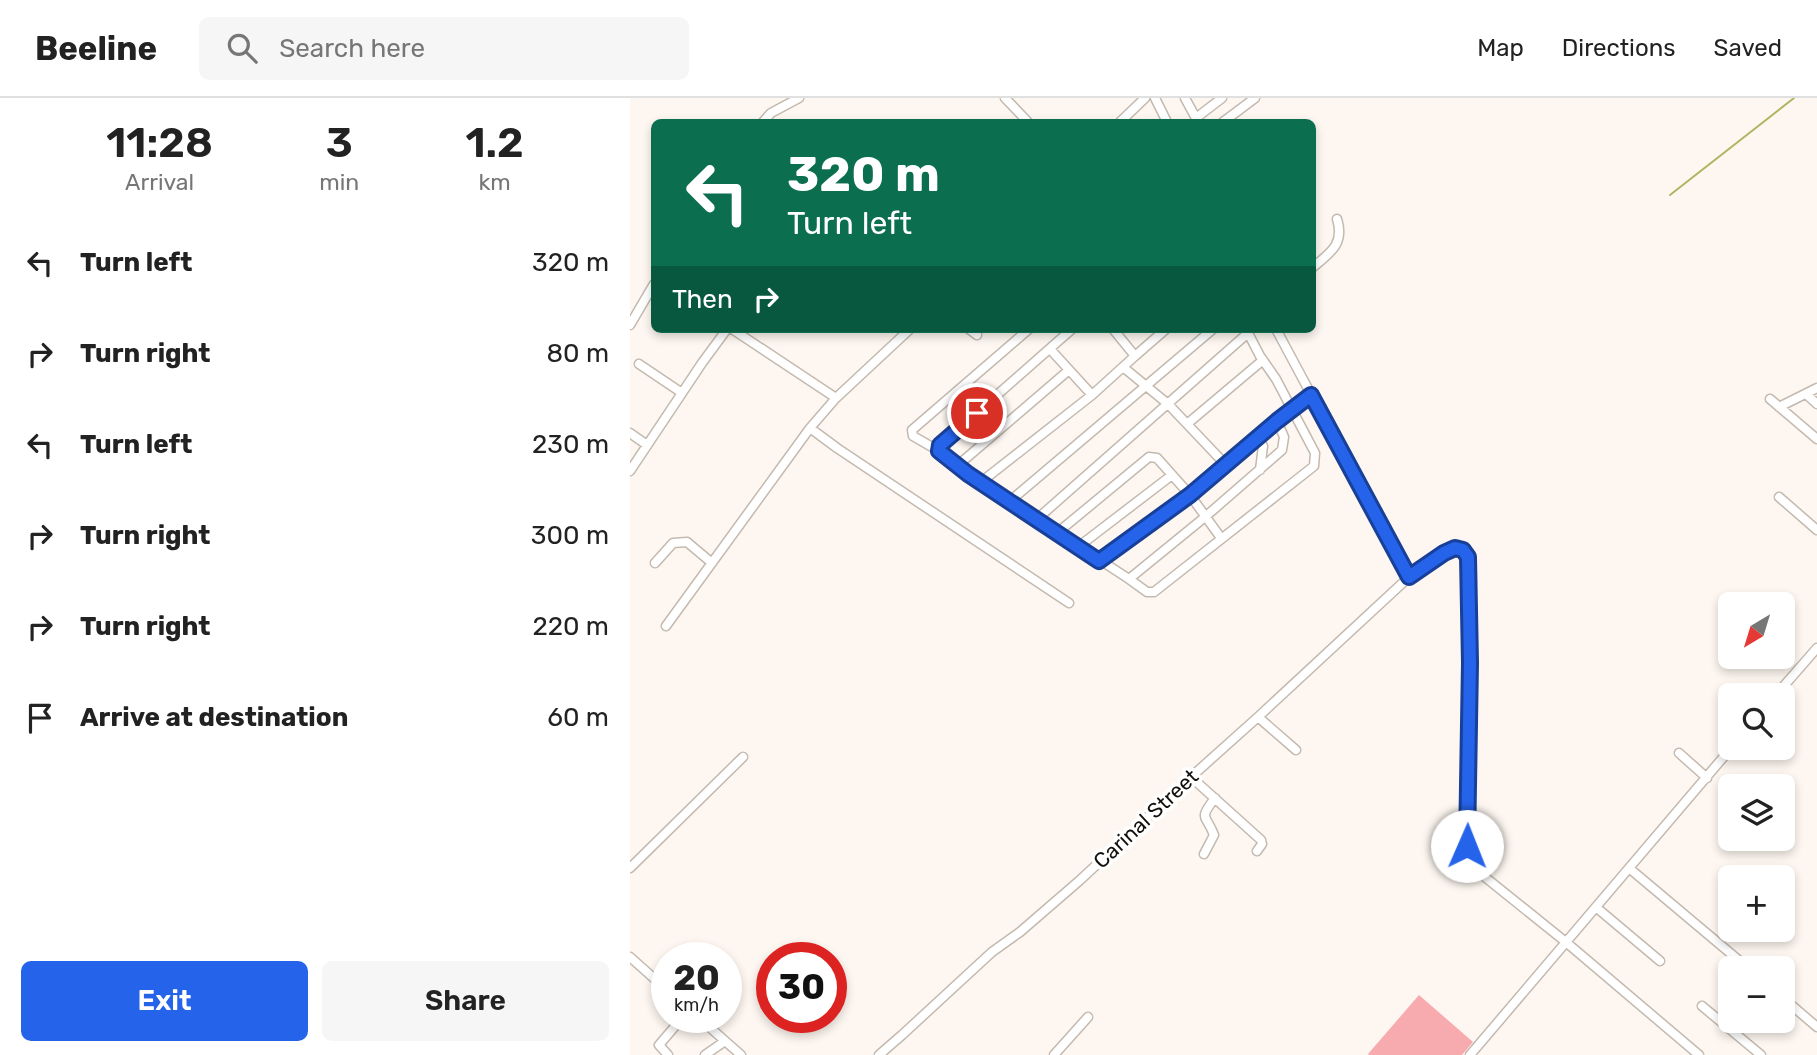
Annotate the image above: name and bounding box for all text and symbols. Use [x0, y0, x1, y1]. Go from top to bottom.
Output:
search box [199, 17, 689, 80]
text: Beeline [35, 29, 157, 68]
icon: search [223, 29, 261, 67]
text: Search here [279, 33, 425, 64]
text: Map [1477, 34, 1524, 62]
text: Directions [1562, 34, 1675, 62]
text: Saved [1713, 34, 1782, 62]
text: 11:28 [106, 118, 213, 168]
text: 3 [326, 118, 353, 168]
text: 1.2 [465, 118, 524, 168]
text: 320 m [787, 145, 940, 203]
icon: left [672, 147, 763, 238]
text: Arrival [125, 168, 194, 196]
text: min [319, 168, 359, 196]
text: km [478, 168, 511, 196]
text: Turn left [787, 204, 912, 242]
icon: left [21, 244, 59, 282]
text: Turn left [80, 247, 192, 278]
text: 320 m [532, 247, 609, 278]
icon: right [747, 280, 785, 318]
text: Then [672, 284, 733, 315]
icon: right [21, 335, 59, 373]
text: Turn right [80, 338, 210, 369]
text: 80 m [546, 338, 609, 369]
pin [947, 383, 1007, 443]
icon: arrive [958, 394, 996, 432]
icon: left [21, 426, 59, 464]
text: Turn left [80, 429, 192, 460]
text: 230 m [532, 429, 609, 460]
icon: right [21, 517, 59, 555]
text: Turn right [80, 520, 210, 551]
text: 300 m [531, 520, 609, 551]
north arrow [1718, 592, 1796, 668]
map controls [1718, 592, 1795, 1033]
icon: right [21, 608, 59, 646]
text: Turn right [80, 611, 210, 642]
text: 220 m [532, 611, 609, 642]
button: search [1718, 683, 1795, 760]
icon: arrive [21, 699, 59, 737]
text: Arrive at destination [80, 702, 348, 733]
text: 60 m [547, 702, 609, 733]
street label: Carinal Street [1088, 764, 1203, 873]
button: layers [1718, 774, 1795, 851]
position arrow [1430, 809, 1504, 883]
button: + [1718, 865, 1795, 942]
speed limit sign: 30 [756, 942, 847, 1033]
button: − [1718, 956, 1795, 1033]
text: 20 [673, 957, 720, 999]
button: Exit [21, 961, 308, 1041]
button: Share [322, 961, 609, 1041]
text: km/h [674, 994, 719, 1016]

